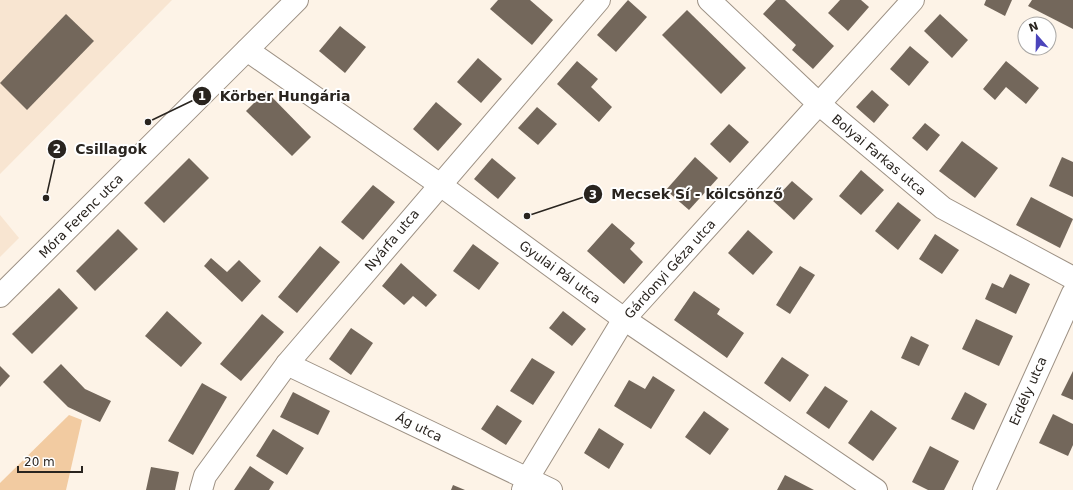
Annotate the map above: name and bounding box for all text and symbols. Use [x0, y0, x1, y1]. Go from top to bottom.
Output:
north arrow [1017, 16, 1057, 56]
text: N [1027, 19, 1040, 35]
callout: Körber Hungária [192, 83, 359, 109]
text: Körber Hungária [220, 88, 350, 104]
text: 1 [198, 89, 206, 103]
street label: Bolyai Farkas utca [829, 111, 929, 199]
callout: Csillagok [47, 136, 155, 162]
text: Csillagok [75, 141, 147, 157]
text: 2 [53, 142, 61, 156]
street label: Móra Ferenc utca [36, 171, 126, 261]
callout: Mecsek Sí - kölcsönző [583, 181, 791, 207]
text: Mecsek Sí - kölcsönző [611, 186, 783, 202]
text: 3 [589, 188, 597, 202]
street label: Nyárfa utca [362, 206, 422, 274]
street label: Gárdonyi Géza utca [621, 216, 719, 322]
street label: Gyulai Pál utca [516, 237, 604, 307]
street label: Erdély utca [1006, 354, 1050, 428]
street label: Ág utca [393, 409, 445, 445]
scale bar [18, 448, 82, 474]
text: 20 m [24, 455, 55, 469]

